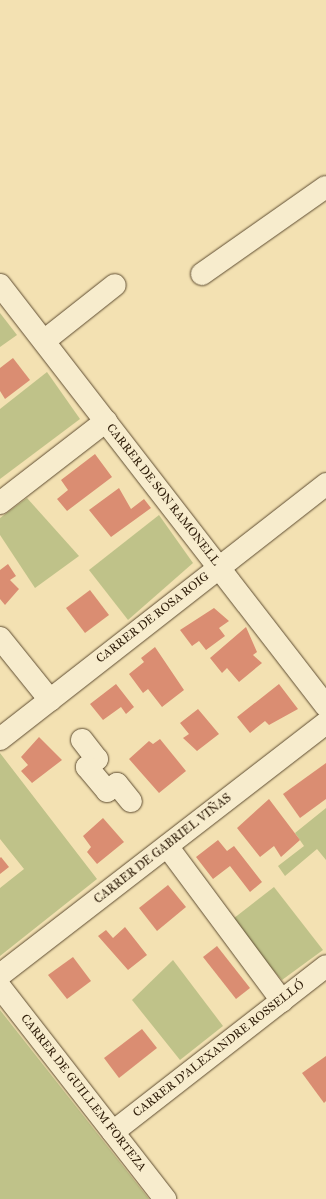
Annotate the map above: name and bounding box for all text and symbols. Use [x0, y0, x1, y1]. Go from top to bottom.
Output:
street label: CARRER DE SON RAMONELL [103, 421, 223, 569]
street label: CARRER DE ROSA ROIG [94, 570, 212, 666]
street label: CARRER DE GABRIEL VIÑAS [92, 791, 234, 907]
street label: CARRER D'ALEXANDRE ROSSELLÓ [130, 978, 308, 1120]
street label: CARRER DE GUILLEM FORTEZA [17, 1012, 149, 1174]

